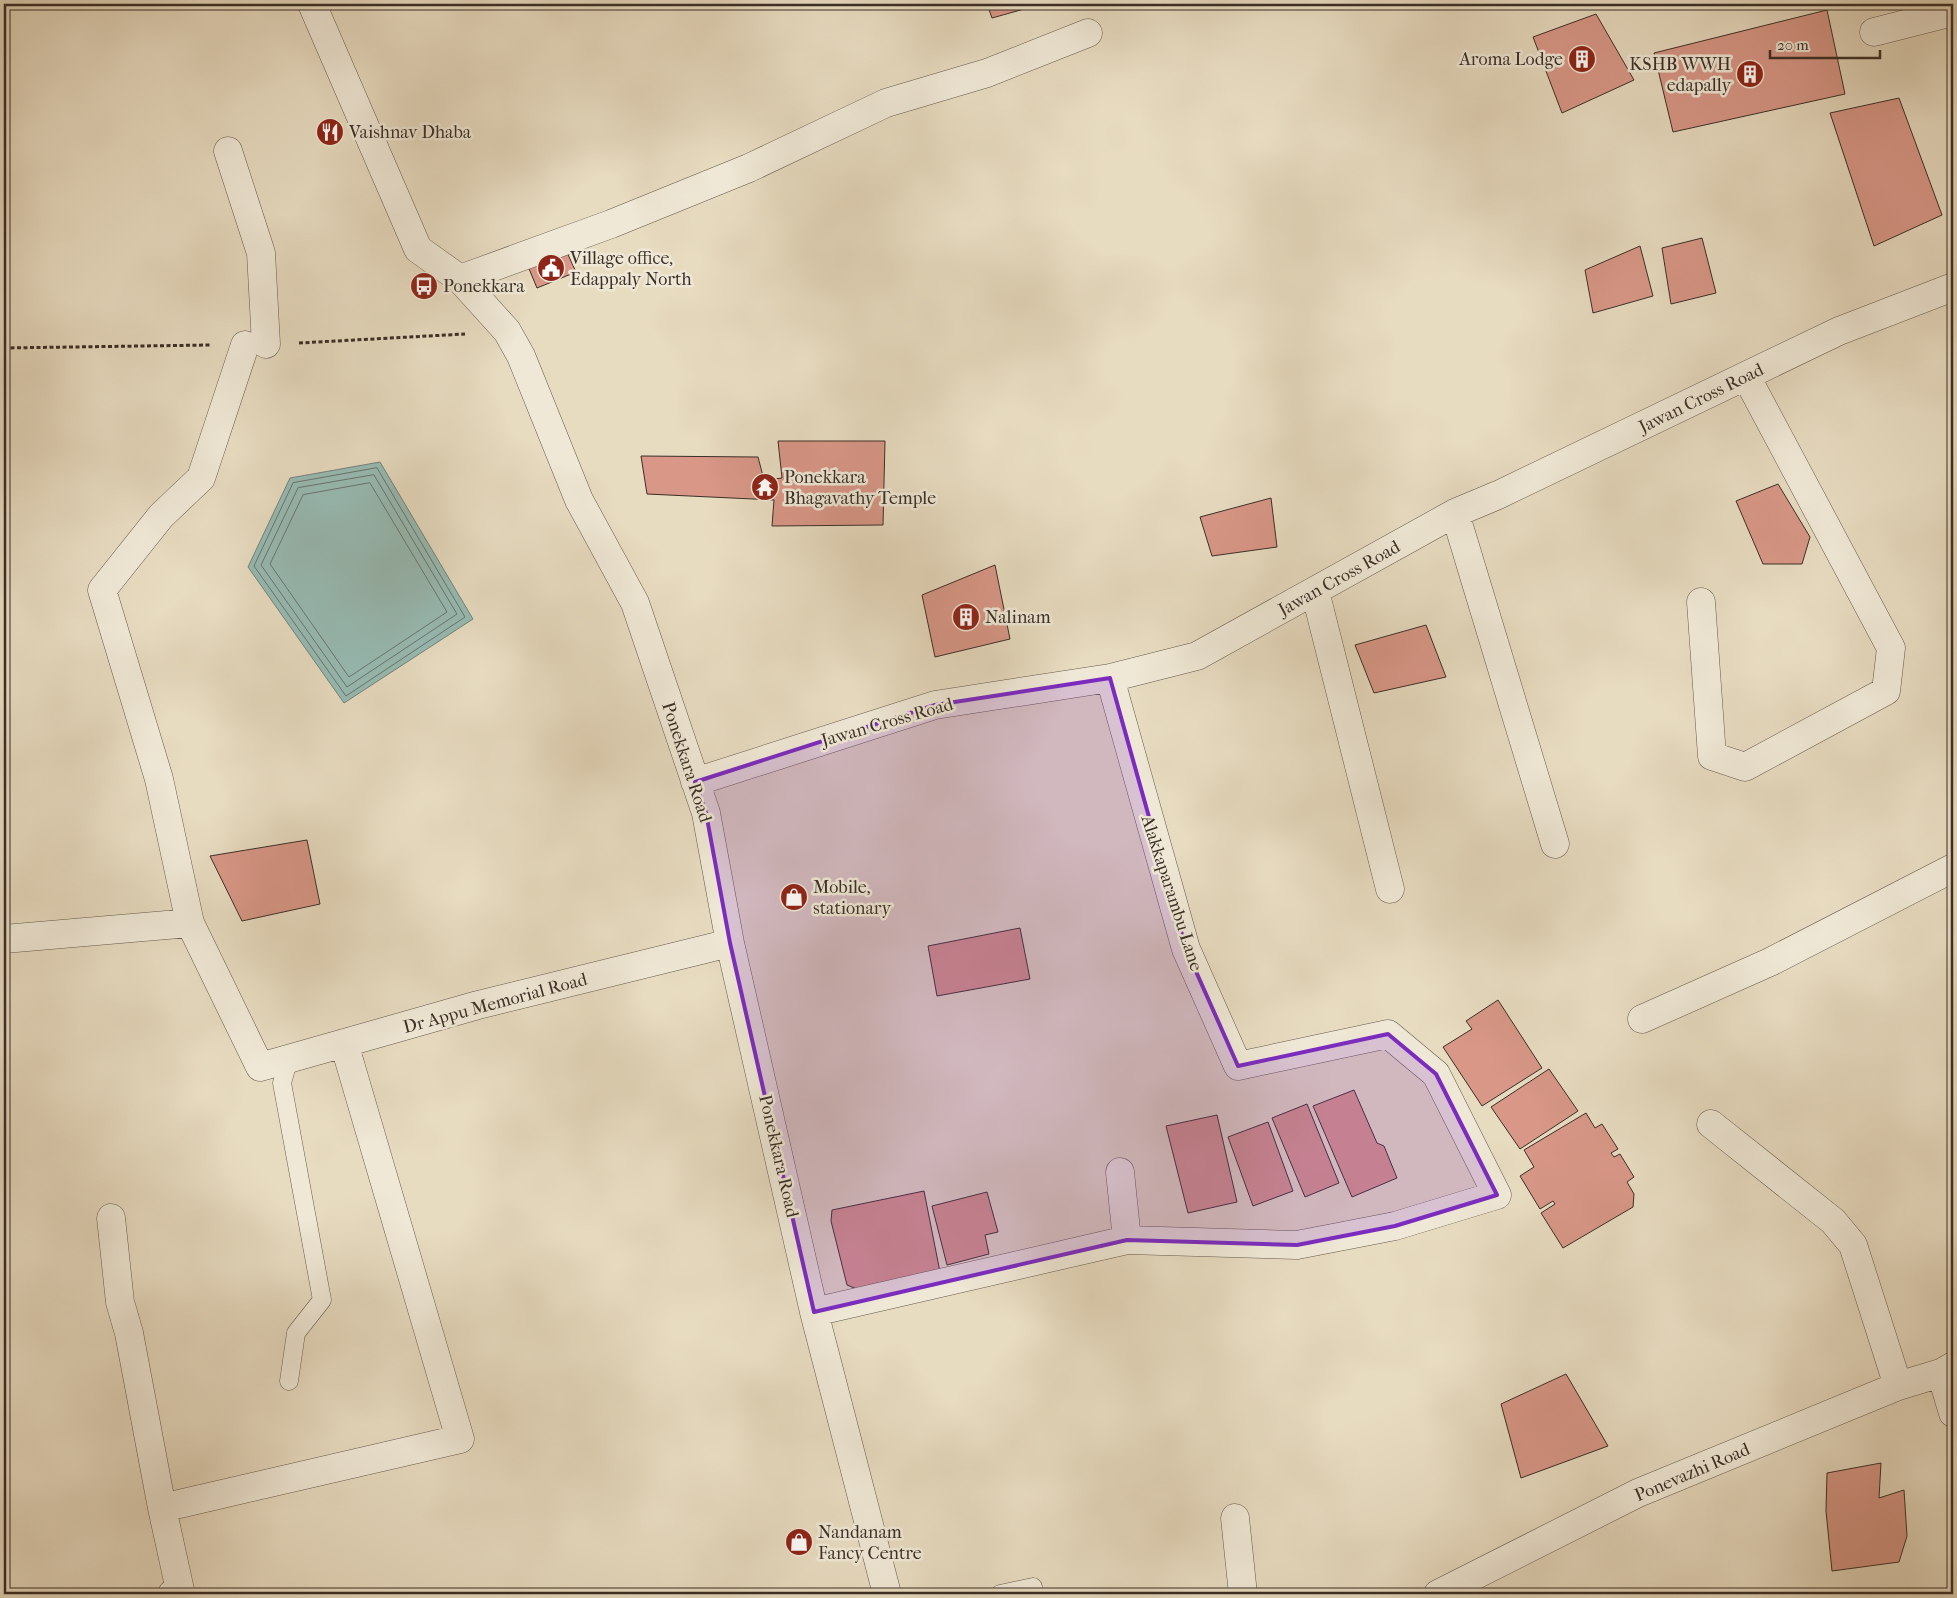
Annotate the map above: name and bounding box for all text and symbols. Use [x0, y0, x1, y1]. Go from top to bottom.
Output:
scale bar [1770, 28, 1880, 60]
text: 20 m [1777, 36, 1809, 54]
building icon: Aroma Lodge [1567, 44, 1597, 74]
place label: Aroma Lodge [1458, 49, 1563, 70]
place label: KSHB WWH edapally [1629, 54, 1732, 96]
building icon: KSHB WWH edapally [1735, 59, 1765, 89]
restaurant icon: Vaishnav Dhaba [315, 117, 345, 147]
place label: Vaishnav Dhaba [348, 122, 472, 143]
place label: Village office, Edappaly North [569, 248, 692, 290]
public building icon: Village office, Edappaly North [536, 253, 566, 283]
bus stop icon: Ponekkara [409, 271, 439, 301]
place label: Ponekkara [443, 276, 525, 297]
street label: Jawan Cross Road [1634, 359, 1767, 439]
place label: Ponekkara Bhagavathy Temple [784, 467, 936, 509]
temple icon: Ponekkara Bhagavathy Temple [750, 472, 780, 502]
street label: Jawan Cross Road [1273, 536, 1404, 622]
building icon: Nalinam [951, 602, 981, 632]
place label: Nalinam [985, 607, 1051, 628]
street label: Jawan Cross Road [817, 694, 956, 752]
street label: Ponekkara Road [657, 699, 716, 825]
street label: Alakkaparambu Lane [1136, 812, 1207, 974]
place label: Mobile, stationary [813, 877, 892, 919]
shop icon: Mobile, stationary [779, 882, 809, 912]
street label: Dr Appu Memorial Road [401, 969, 590, 1038]
street label: Ponekkara Road [754, 1093, 803, 1220]
street label: Ponevazhi Road [1631, 1439, 1753, 1506]
place label: Nandanam Fancy Centre [818, 1522, 922, 1564]
shop icon: Nandanam Fancy Centre [784, 1527, 814, 1557]

